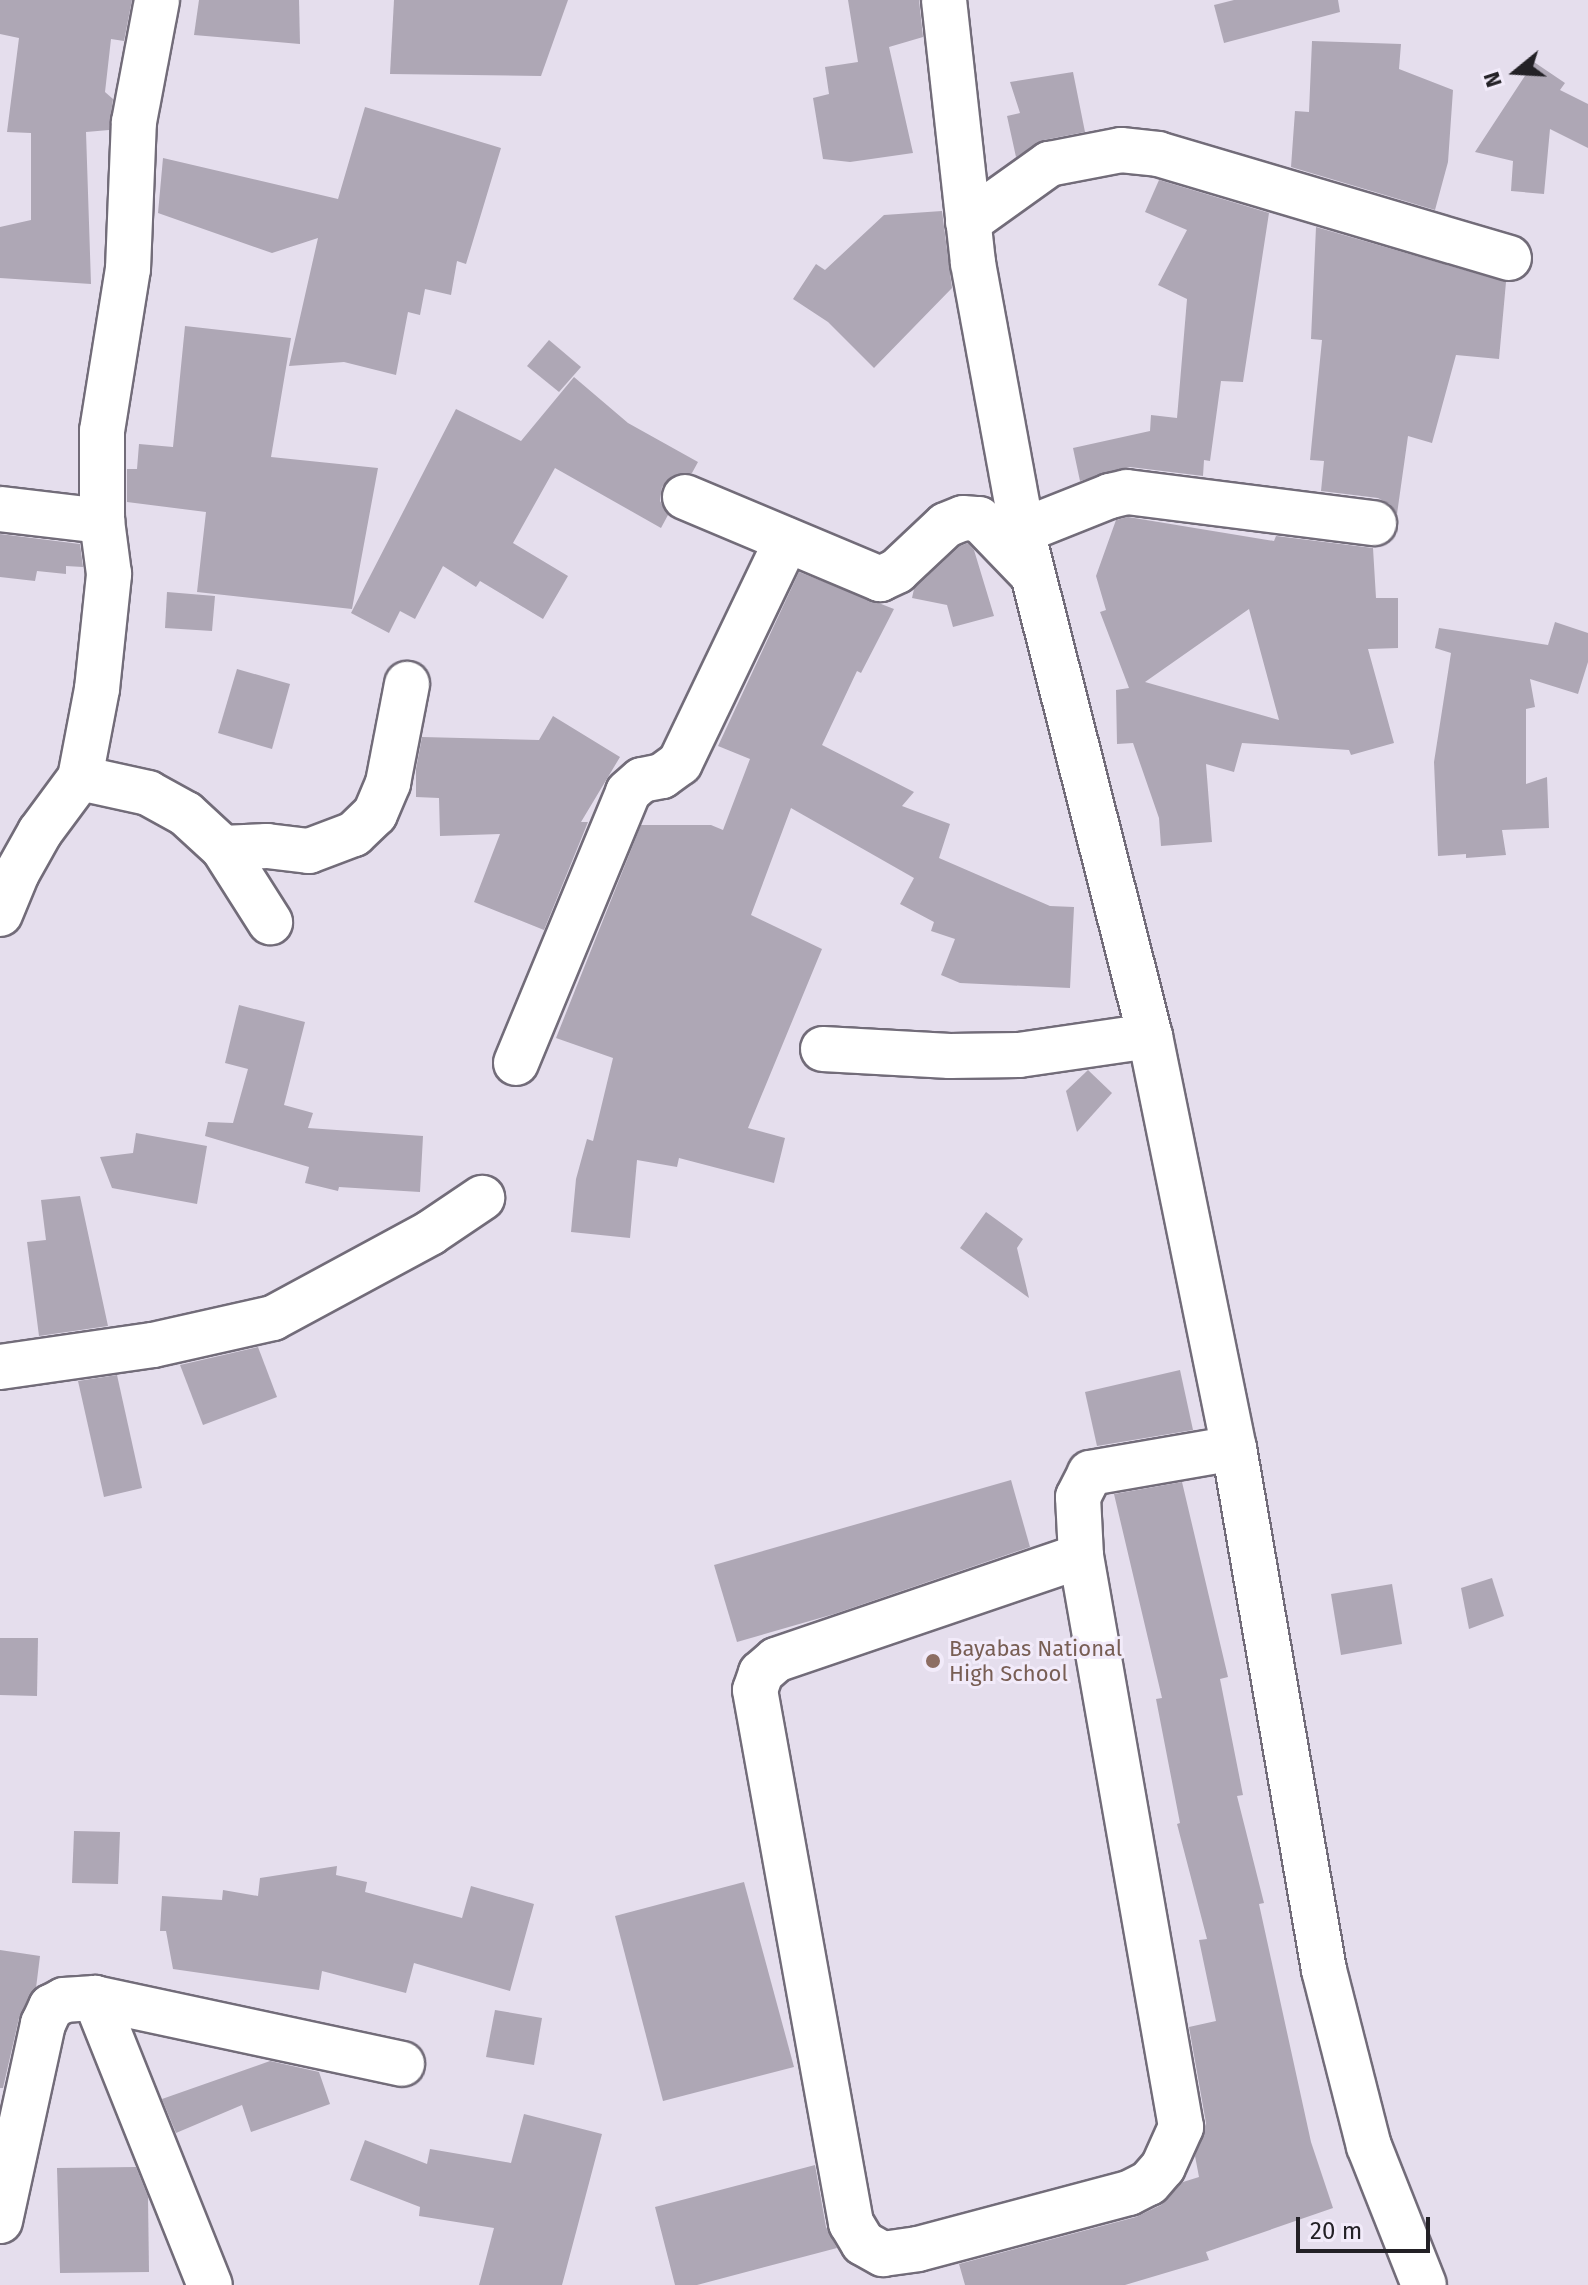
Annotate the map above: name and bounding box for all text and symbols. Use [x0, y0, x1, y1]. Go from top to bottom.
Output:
north arrow [1476, 32, 1556, 112]
text: N [1478, 68, 1508, 91]
place label: Bayabas National High School [949, 1635, 1122, 1686]
marker: Bayabas National High School [924, 1652, 942, 1670]
scale bar [1300, 2201, 1434, 2251]
text: 20 m [1310, 2217, 1362, 2245]

